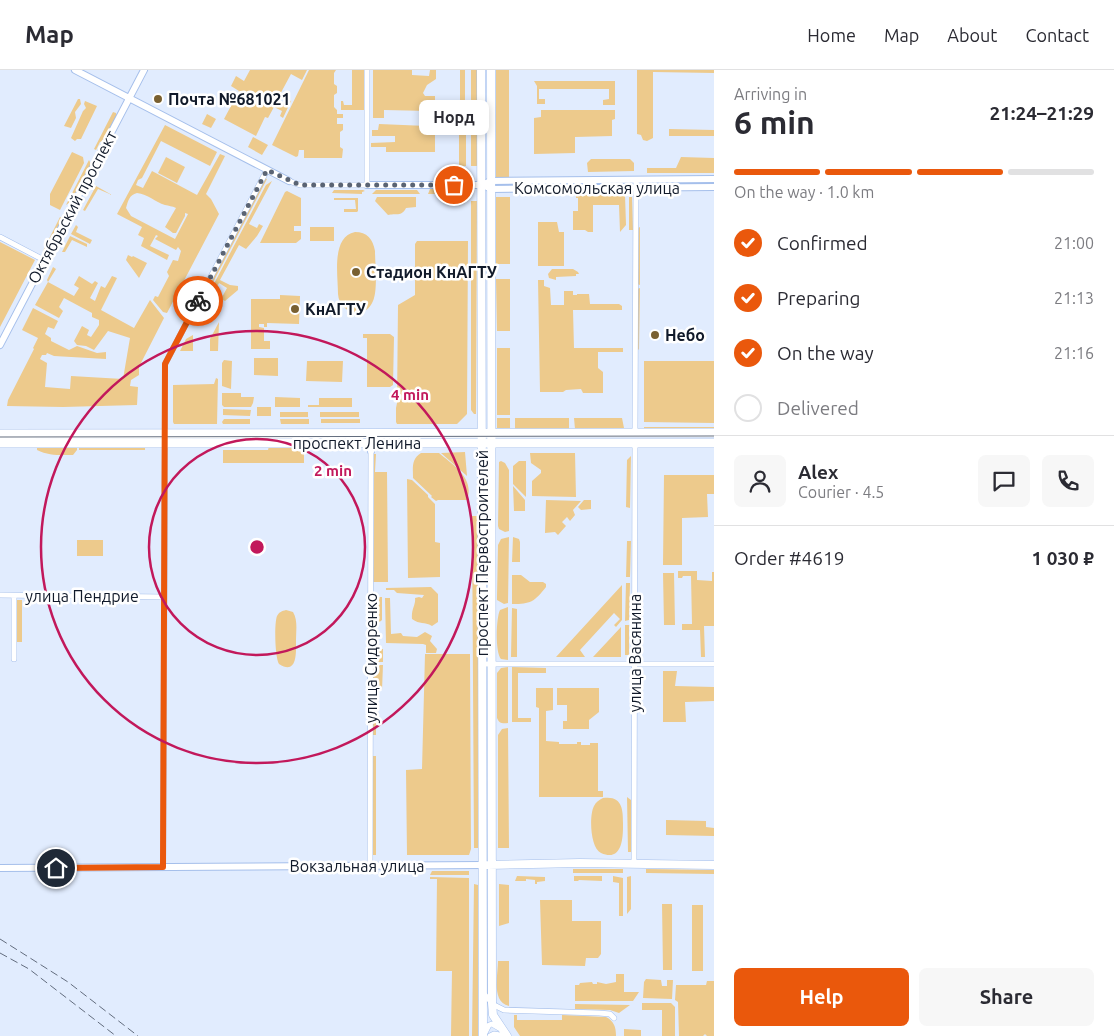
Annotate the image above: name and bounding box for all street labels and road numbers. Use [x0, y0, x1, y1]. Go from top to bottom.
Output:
street label: Октябрьский проспект [24, 128, 120, 286]
street label: Комсомольская улица [514, 179, 680, 197]
street label: проспект Ленина [293, 434, 421, 452]
street label: проспект Первостроителей [473, 450, 491, 656]
street label: улица Пендрие [25, 587, 139, 605]
street label: улица Сидоренко [362, 593, 380, 723]
street label: улица Васянина [626, 594, 644, 712]
street label: Вокзальная улица [290, 857, 424, 875]

